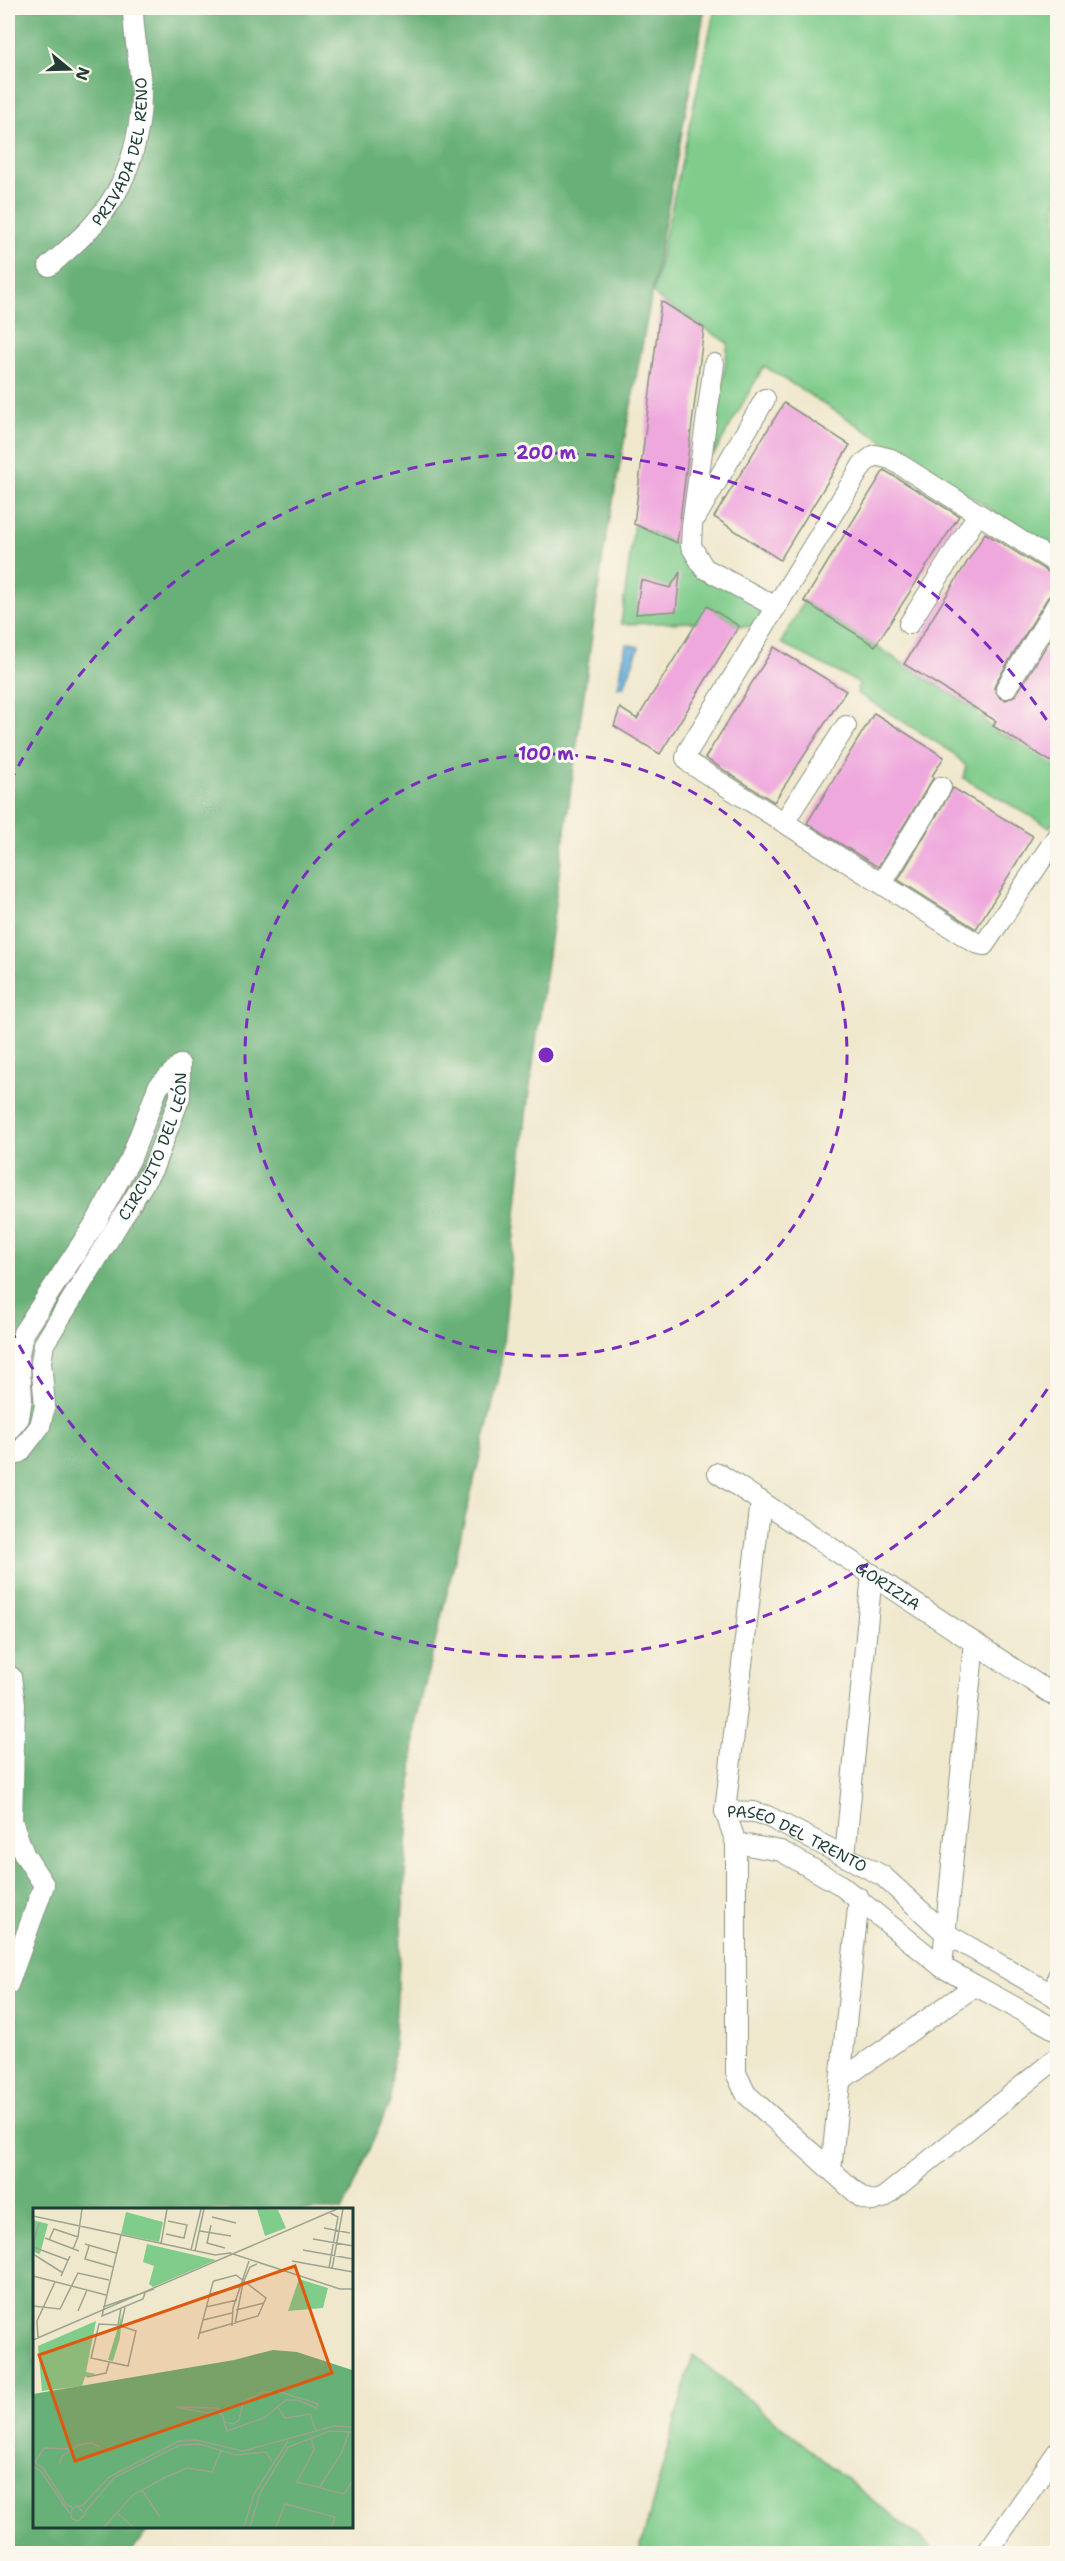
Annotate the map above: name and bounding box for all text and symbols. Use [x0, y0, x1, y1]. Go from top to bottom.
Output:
north arrow [39, 39, 99, 99]
street label: PRIVADA DEL RENO [83, 71, 147, 227]
text: 200 m [516, 441, 577, 465]
text: 100 m [518, 742, 574, 766]
centre of rings [536, 1045, 556, 1065]
street label: CIRCUITO DEL LEÓN [113, 1072, 191, 1224]
street label: GORIZIA [852, 1557, 925, 1615]
street label: PASEO DEL TRENTO [727, 1801, 871, 1877]
inset map [33, 2208, 352, 2528]

